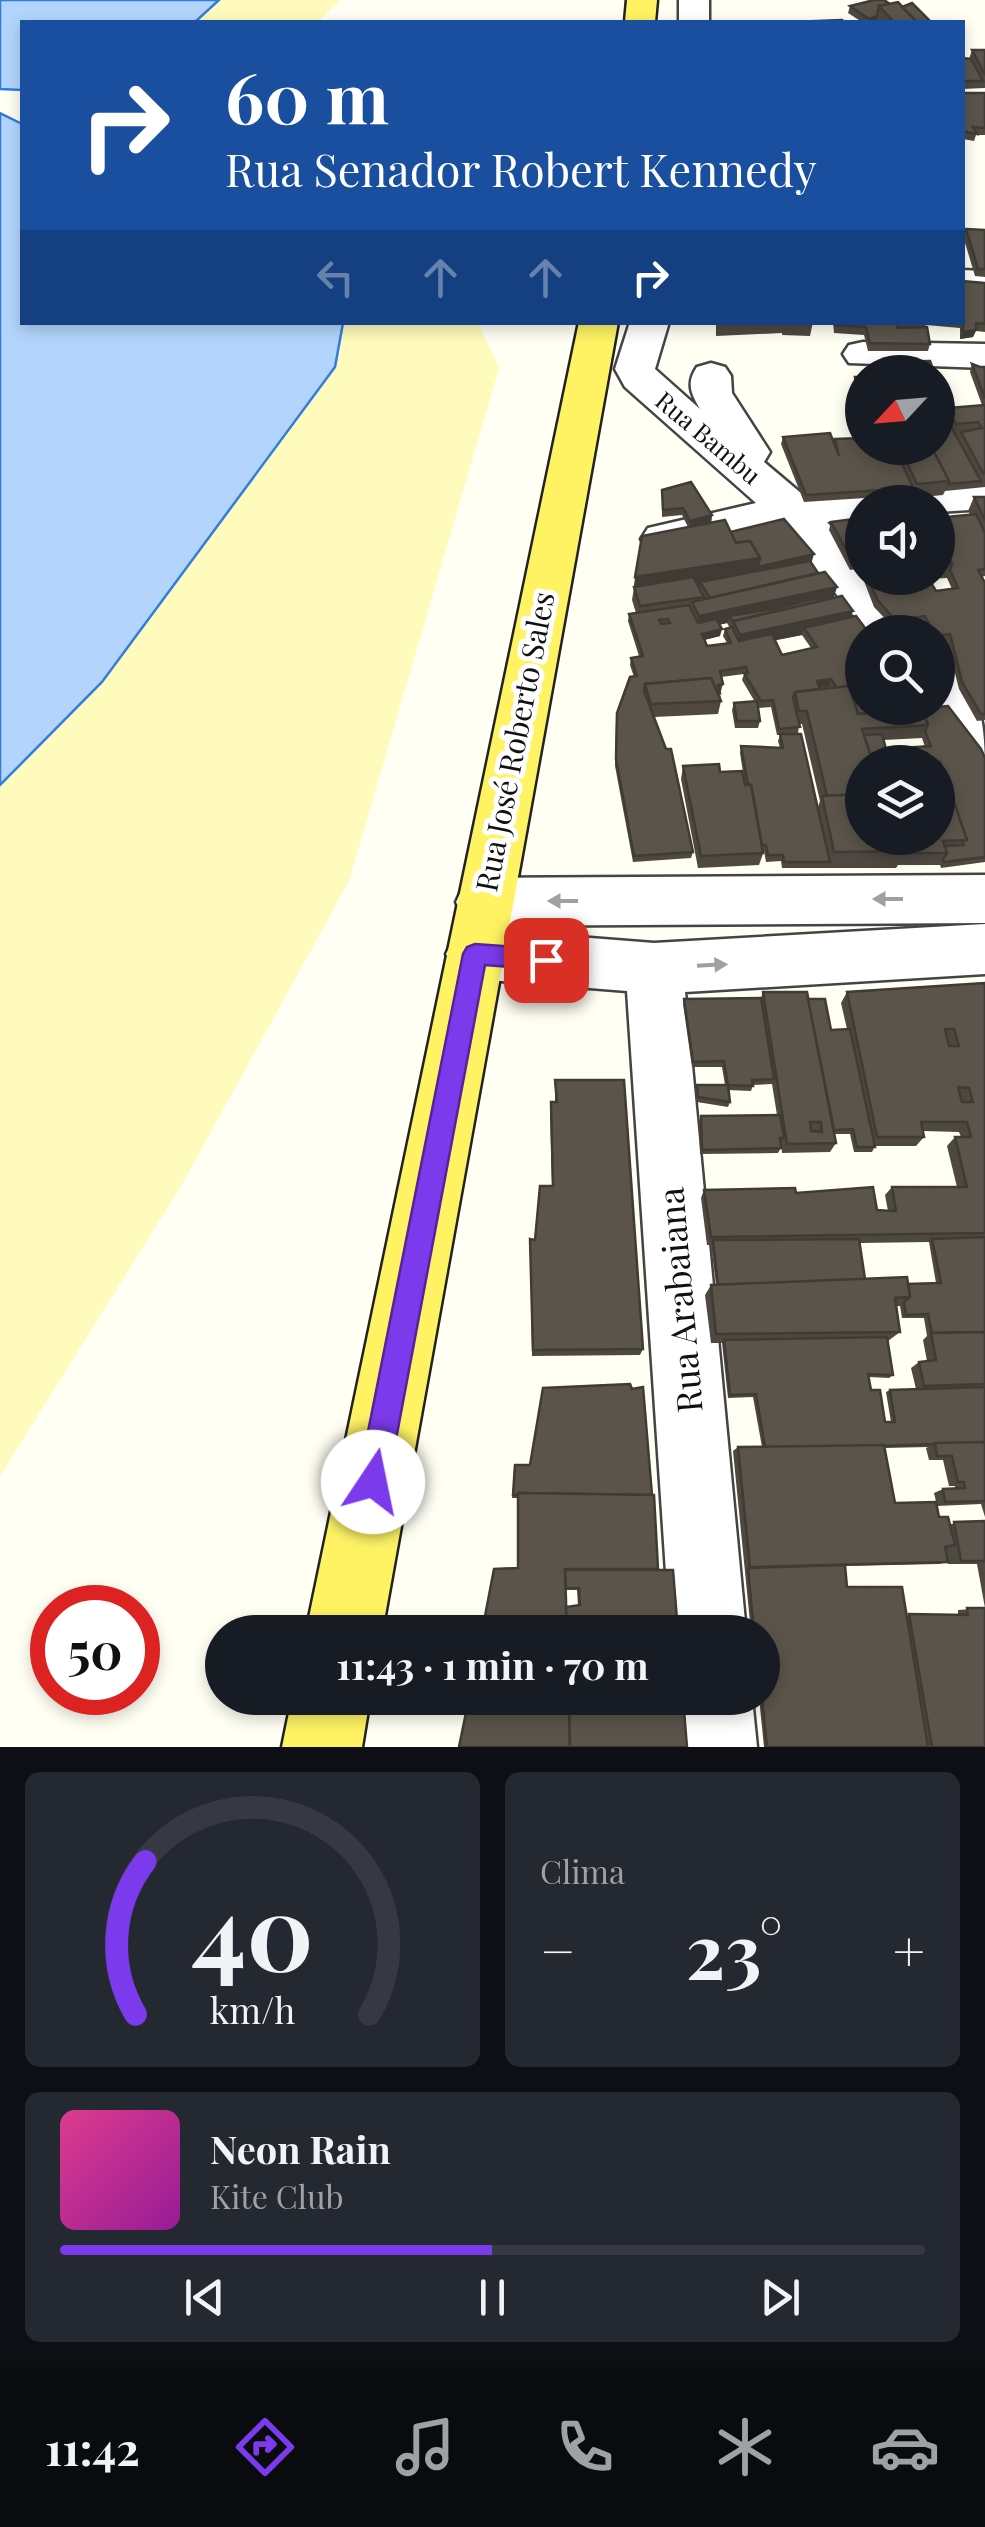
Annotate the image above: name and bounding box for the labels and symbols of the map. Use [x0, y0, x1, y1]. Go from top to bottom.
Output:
north arrow [845, 355, 955, 465]
street label: Rua Bambu [649, 383, 769, 491]
street label: Rua José Roberto Sales [465, 588, 563, 895]
one-way arrow [871, 891, 903, 907]
one-way arrow [546, 893, 578, 909]
pin [504, 918, 589, 1003]
one-way arrow [696, 957, 728, 973]
street label: Rua Arabaiana [645, 1185, 712, 1415]
position arrow [321, 1430, 425, 1534]
speed limit sign: 50 [30, 1585, 160, 1715]

